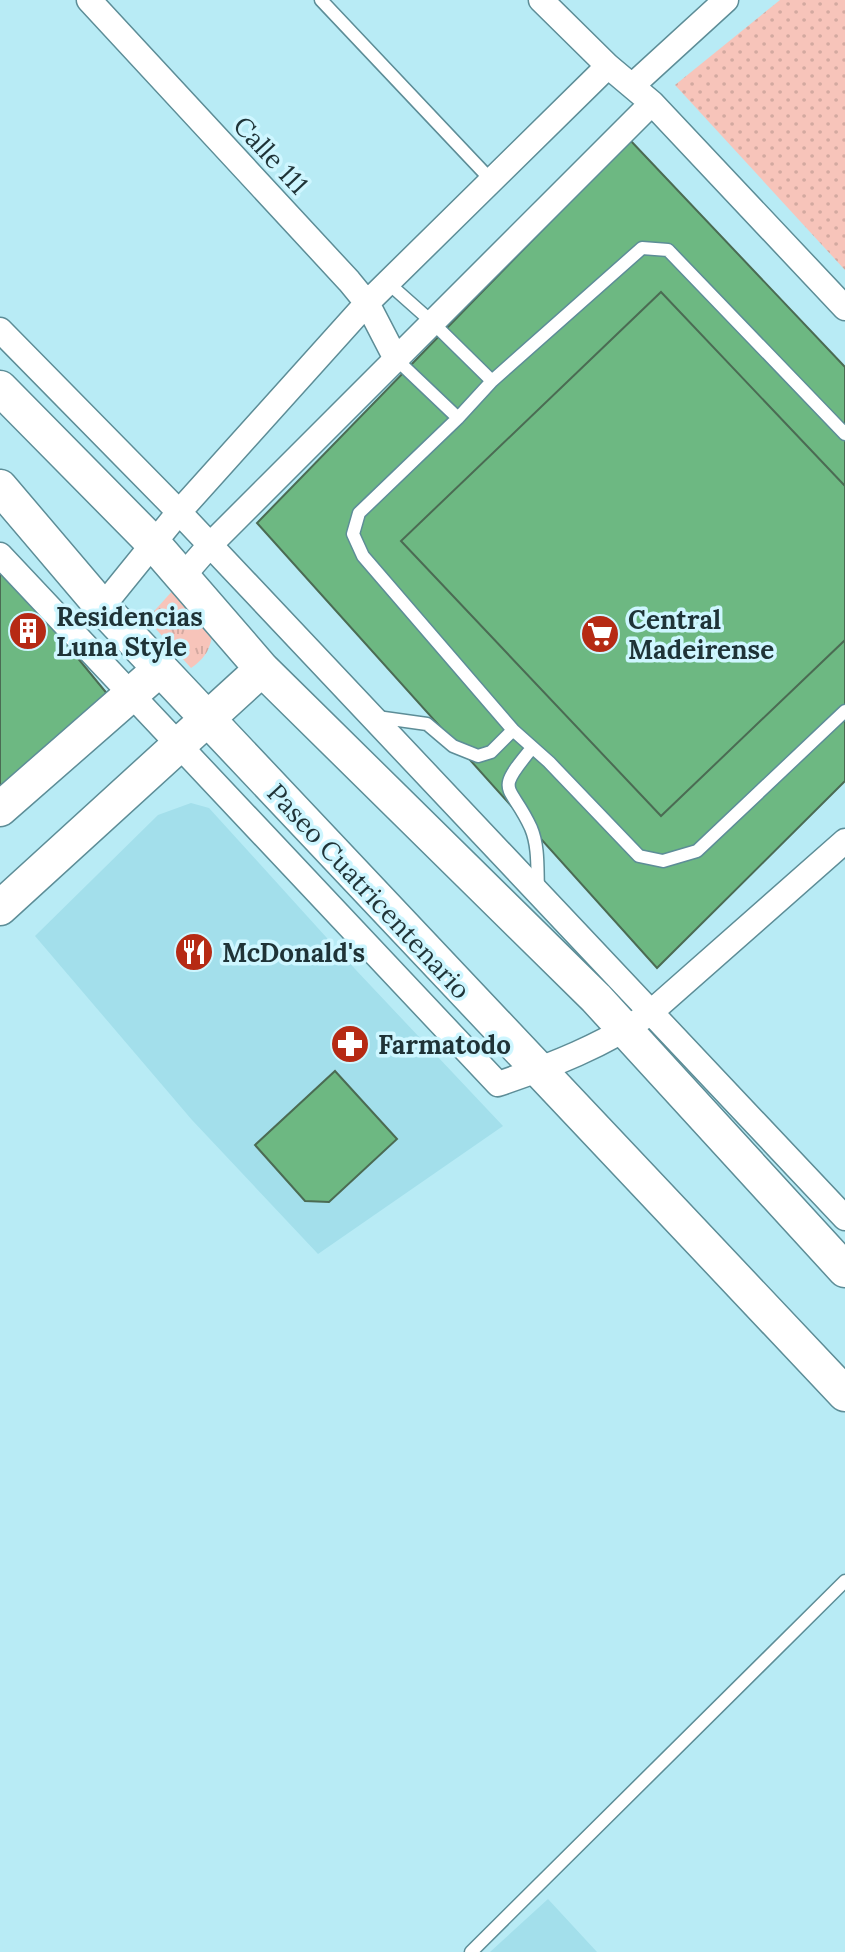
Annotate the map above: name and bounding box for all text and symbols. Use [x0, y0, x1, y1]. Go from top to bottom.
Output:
street label: Calle 111 [227, 109, 315, 201]
place label: Residencias Luna Style [56, 600, 203, 663]
place label: Central Madeirense [628, 603, 774, 666]
building icon: Residencias Luna Style [7, 610, 49, 652]
supermarket icon: Central Madeirense [579, 613, 621, 655]
street label: Paseo Cuatricentenario [260, 776, 478, 1006]
restaurant icon: McDonald's [173, 931, 215, 973]
place label: McDonald's [222, 936, 365, 969]
pharmacy icon: Farmatodo [329, 1023, 371, 1065]
place label: Farmatodo [378, 1028, 511, 1061]

